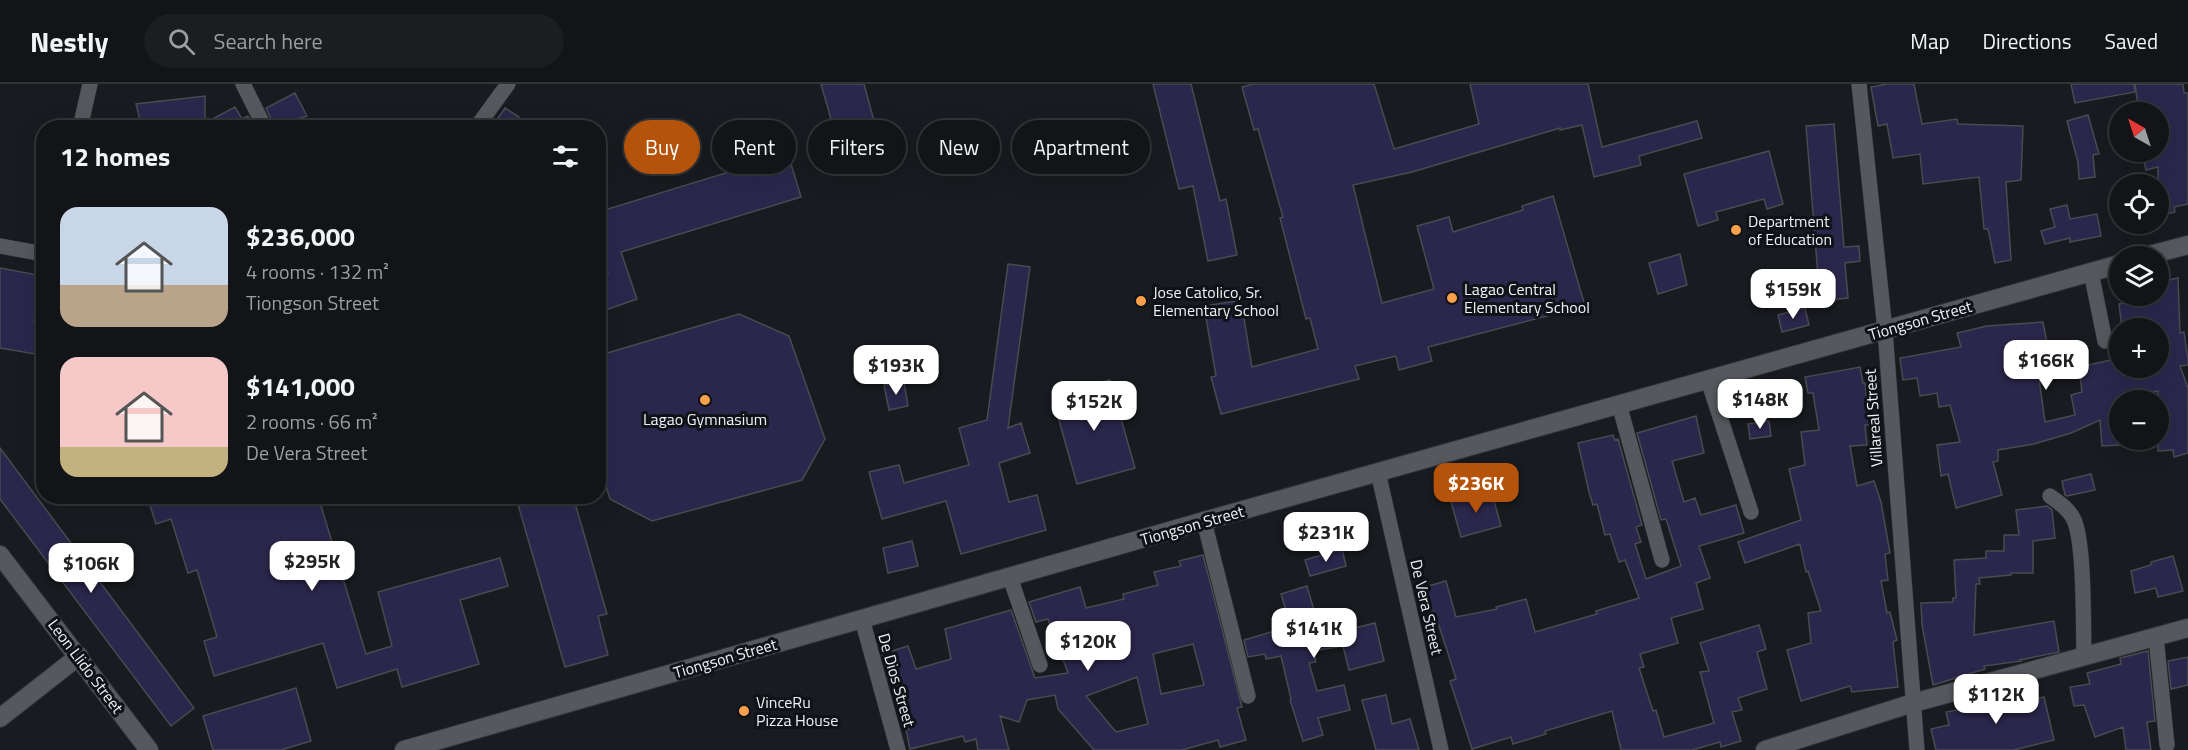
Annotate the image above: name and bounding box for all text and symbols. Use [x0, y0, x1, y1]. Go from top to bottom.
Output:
search box [144, 14, 564, 68]
text: Nestly [30, 20, 108, 63]
text: Search here [213, 24, 323, 58]
icon: search [165, 25, 198, 58]
text: Map [1910, 25, 1950, 57]
text: Directions [1983, 25, 2072, 57]
text: Saved [2105, 25, 2158, 57]
north arrow [2109, 102, 2169, 162]
map controls [2109, 102, 2169, 450]
chip: Buy [624, 120, 700, 174]
chip: Rent [712, 120, 796, 174]
chip: Filters [808, 120, 906, 174]
chip: New [918, 120, 1000, 174]
chip: Apartment [1012, 120, 1150, 174]
text: 12 homes [60, 137, 170, 176]
icon: filters [549, 140, 582, 173]
button: locate [2109, 174, 2169, 234]
place label: Department of Education [1748, 209, 1832, 251]
text: $236,000 [246, 217, 355, 256]
marker: Department of Education [1729, 223, 1743, 237]
icon: home [108, 231, 180, 303]
button: layers [2109, 246, 2169, 306]
text: 4 rooms · 132 m² [246, 256, 389, 287]
pin: $159K [1751, 269, 1835, 320]
text: $159K [1765, 273, 1821, 304]
place label: Lagao Central Elementary School [1464, 277, 1590, 319]
place label: Jose Catolico, Sr. Elementary School [1153, 280, 1279, 322]
text: Tiongson Street [246, 287, 379, 318]
marker: Lagao Central Elementary School [1445, 291, 1459, 305]
marker: Jose Catolico, Sr. Elementary School [1134, 294, 1148, 308]
street label: Tiongson Street [1866, 294, 1975, 346]
button: + [2109, 318, 2169, 378]
pin: $166K [2004, 340, 2088, 391]
text: $166K [2018, 344, 2074, 375]
pin: $193K [854, 345, 938, 396]
text: $193K [868, 349, 924, 380]
text: $141,000 [246, 367, 355, 406]
street label: Villareal Street [1858, 368, 1888, 468]
pin: $148K [1718, 379, 1802, 430]
icon: home [108, 381, 180, 453]
pin: $152K [1052, 381, 1136, 432]
text: $148K [1732, 383, 1788, 414]
text: $152K [1066, 385, 1122, 416]
button: − [2109, 390, 2169, 450]
marker: Lagao Gymnasium [698, 393, 712, 407]
text: 2 rooms · 66 m² [246, 406, 378, 437]
place label: Lagao Gymnasium [643, 407, 767, 431]
text: De Vera Street [246, 437, 367, 468]
pin: $236K [1434, 463, 1518, 514]
text: $236K [1448, 467, 1504, 498]
street label: Tiongson Street [1138, 499, 1247, 551]
pin: $231K [1284, 512, 1368, 563]
text: $231K [1298, 516, 1354, 547]
pin: $295K [270, 541, 354, 592]
pin: $106K [49, 543, 133, 594]
text: $295K [284, 545, 340, 576]
text: $106K [63, 547, 119, 578]
street label: De Vera Street [1404, 557, 1450, 657]
pin: $141K [1272, 608, 1356, 659]
text: $141K [1286, 612, 1342, 643]
street label: Leon Llido Street [42, 614, 130, 719]
pin: $120K [1046, 621, 1130, 672]
text: $120K [1060, 625, 1116, 656]
street label: De Dios Street [872, 630, 922, 730]
street label: Tiongson Street [671, 632, 780, 684]
pin: $112K [1954, 674, 2038, 725]
text: $112K [1968, 678, 2024, 709]
place label: VinceRu Pizza House [756, 690, 838, 732]
marker: VinceRu Pizza House [737, 704, 751, 718]

